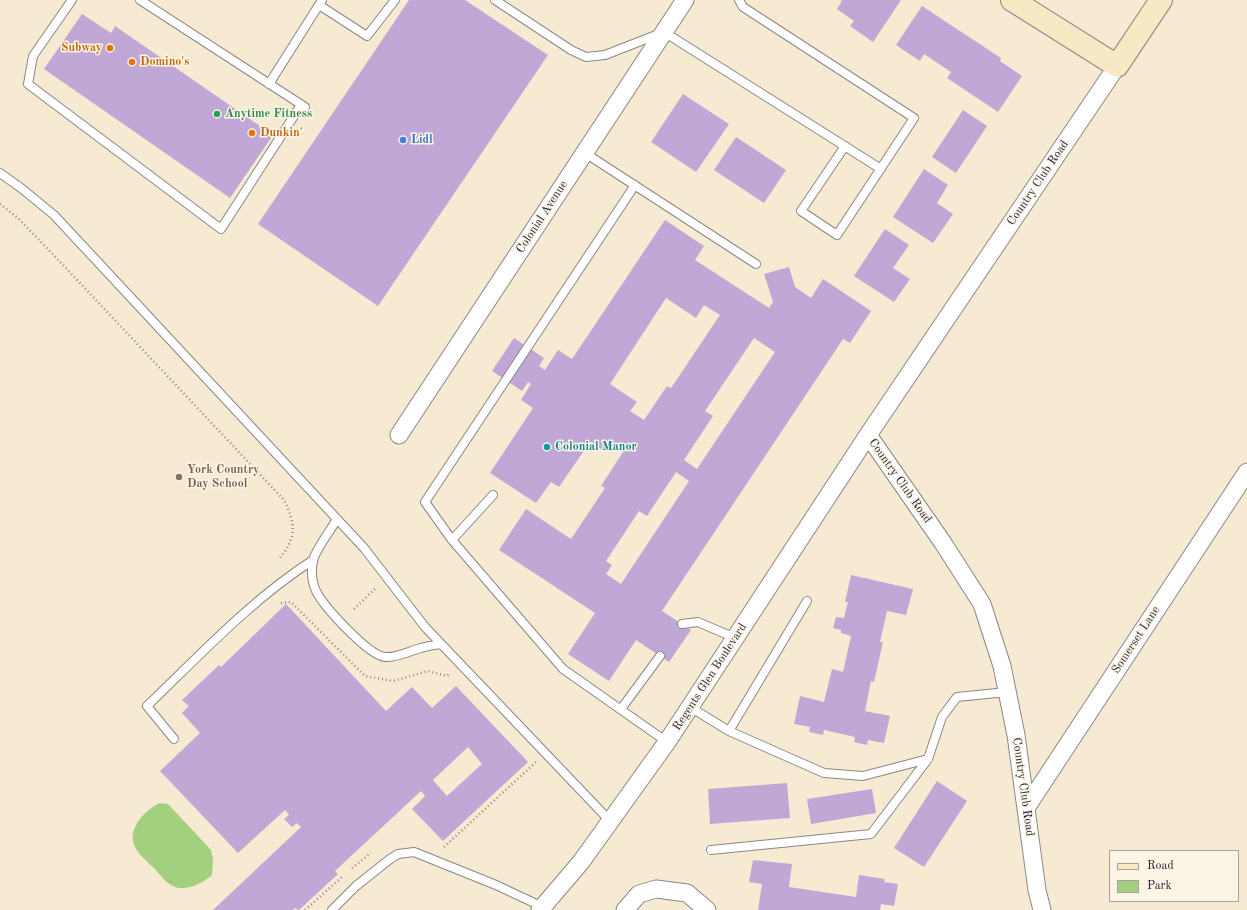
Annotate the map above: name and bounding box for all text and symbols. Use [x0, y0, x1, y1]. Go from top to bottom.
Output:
place label: Subway [61, 41, 102, 55]
marker: Subway [105, 43, 115, 53]
place label: Domino's [140, 55, 189, 69]
marker: Domino's [127, 57, 137, 67]
place label: Anytime Fitness [225, 107, 312, 121]
marker: Anytime Fitness [212, 109, 222, 119]
place label: Dunkin' [260, 126, 303, 140]
marker: Dunkin' [247, 128, 257, 138]
place label: Lidl [411, 133, 433, 147]
marker: Lidl [398, 135, 408, 145]
street label: Country Club Road [1004, 138, 1072, 228]
street label: Colonial Avenue [513, 178, 571, 256]
street label: Country Club Road [866, 436, 934, 526]
place label: Colonial Manor [555, 440, 637, 454]
marker: Colonial Manor [542, 442, 552, 452]
place label: York Country Day School [187, 463, 259, 491]
marker: York Country Day School [174, 472, 184, 482]
street label: Somerset Lane [1109, 604, 1163, 676]
street label: Regents Glen Boulevard [670, 621, 750, 733]
street label: Country Club Road [1009, 737, 1037, 837]
legend [1109, 850, 1239, 902]
text: Road [1147, 860, 1174, 872]
text: Park [1147, 880, 1172, 892]

